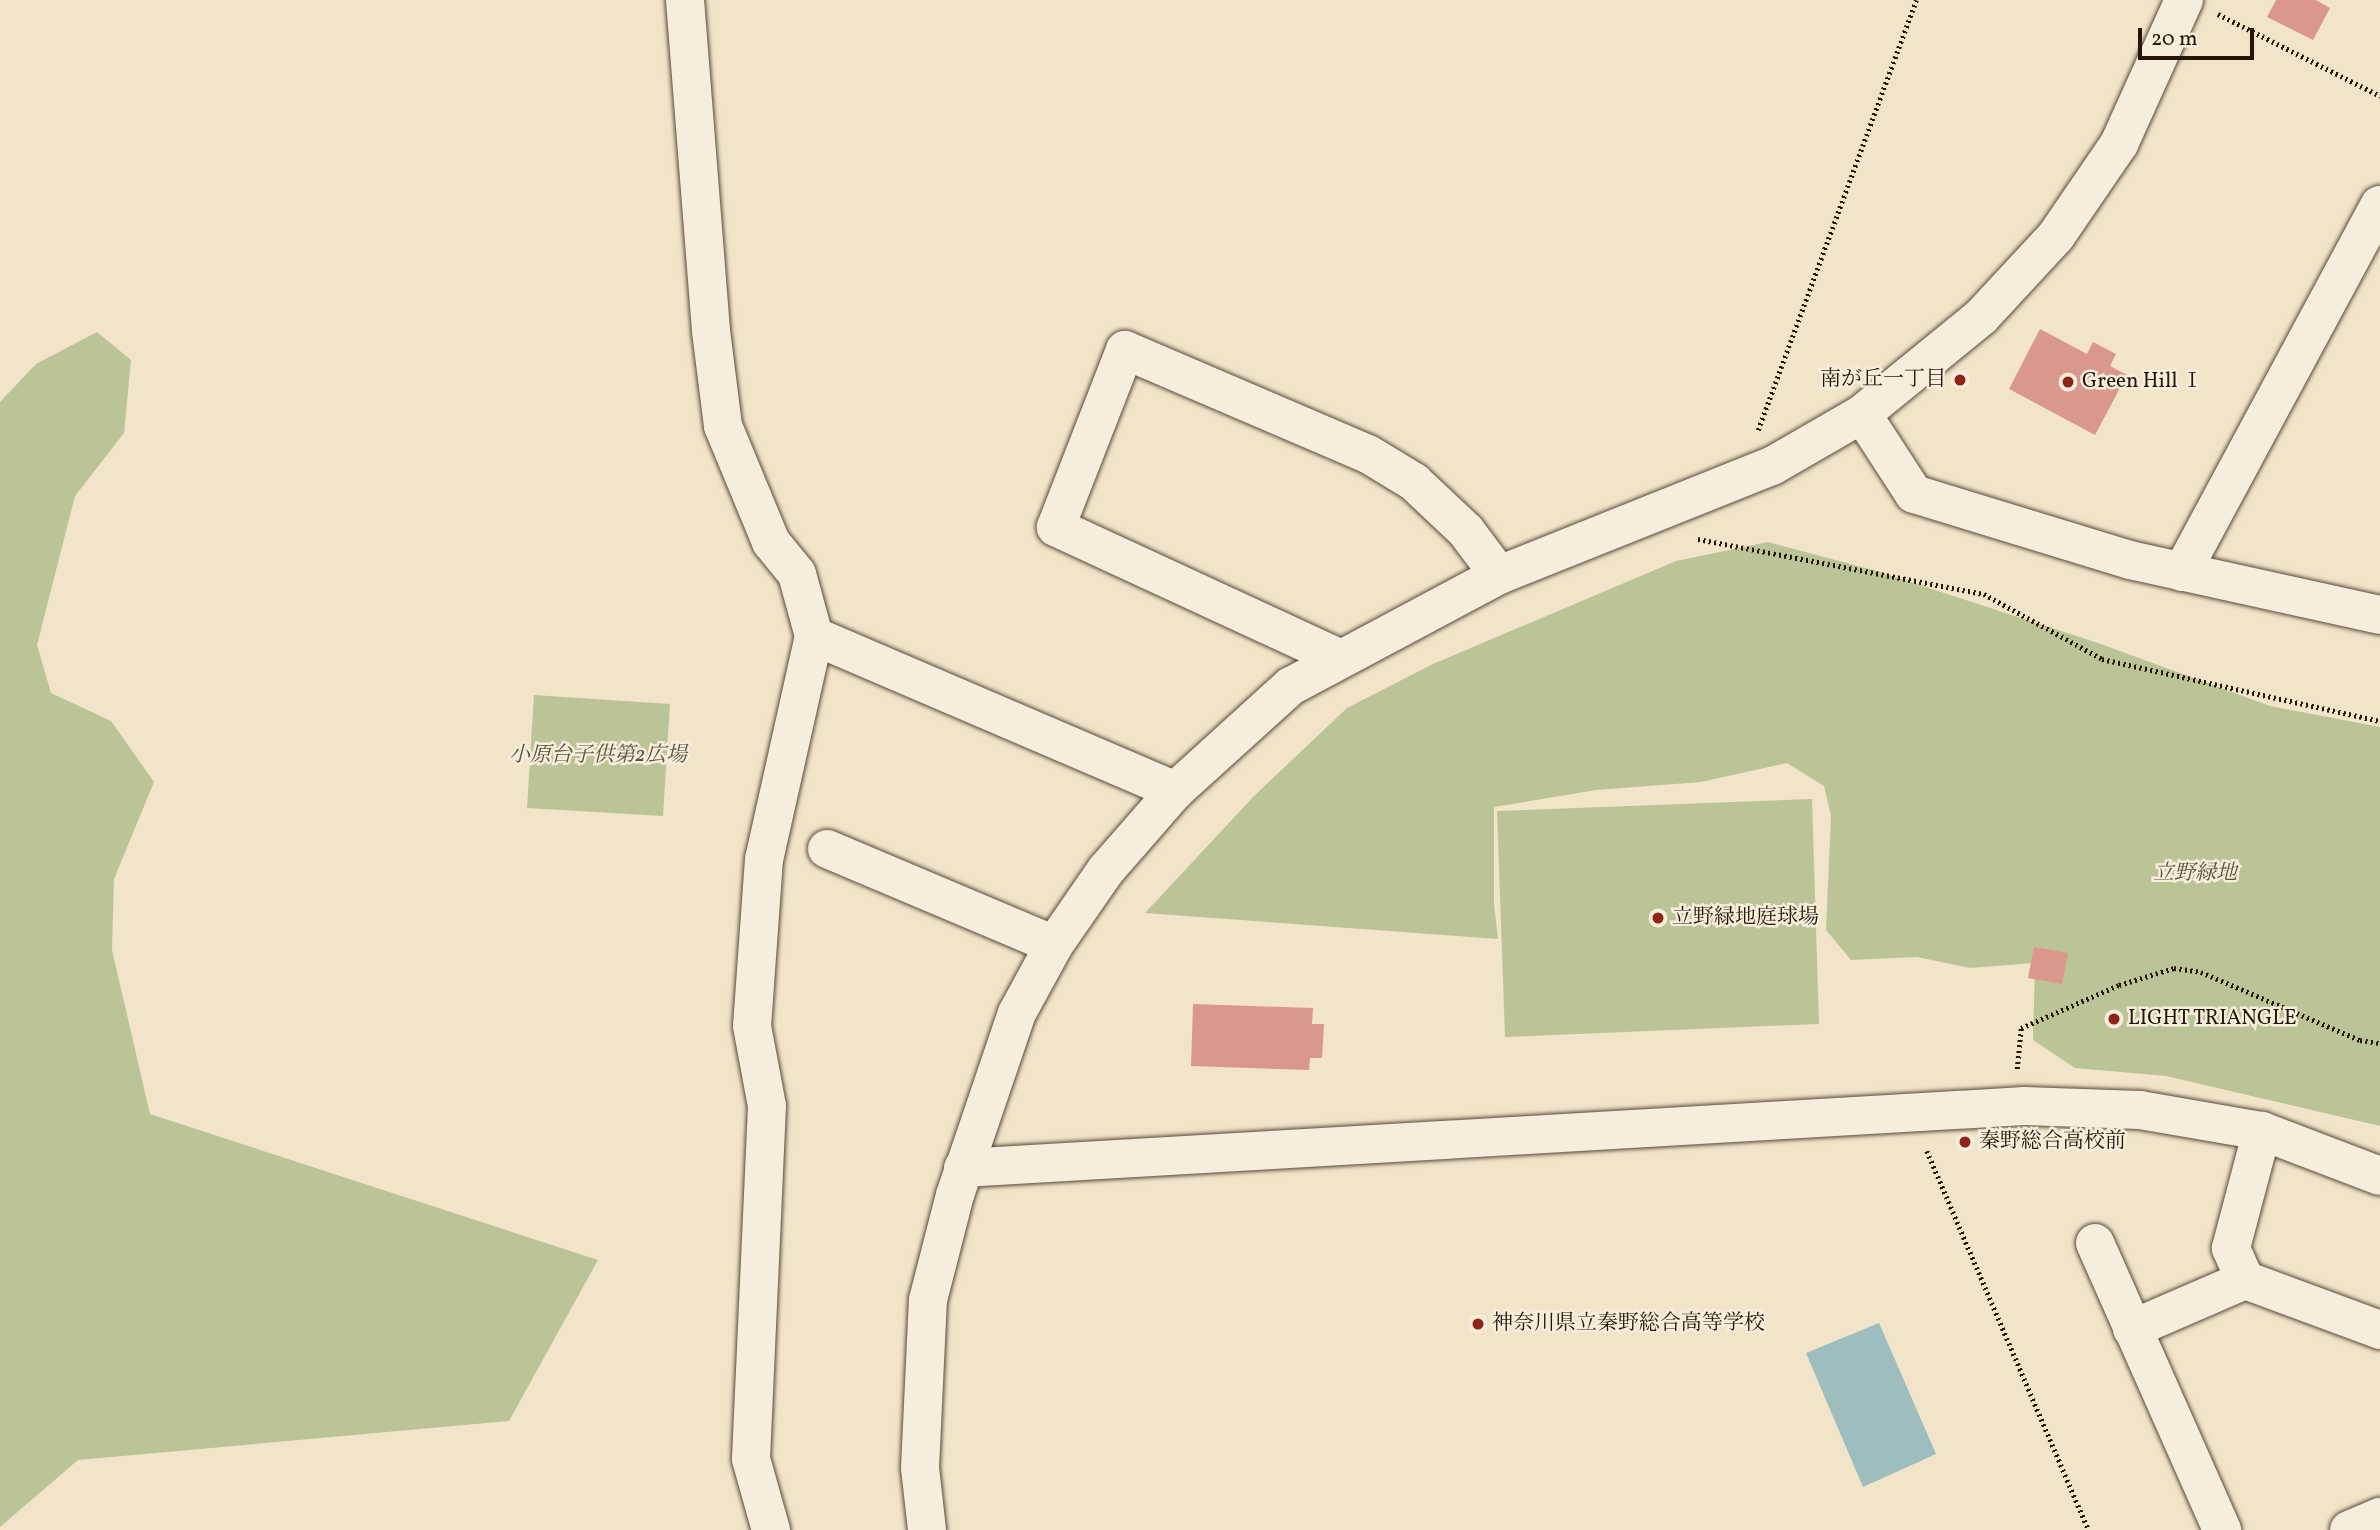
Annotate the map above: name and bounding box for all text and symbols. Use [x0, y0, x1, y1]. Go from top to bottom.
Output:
scale bar [2142, 14, 2258, 58]
text: 20 m [2151, 25, 2197, 54]
place label: 南が丘一丁目 [1820, 367, 1946, 393]
place label: Green Hill Ⅰ [2082, 369, 2203, 395]
marker: 南が丘一丁目 [1952, 372, 1968, 388]
marker: Green Hill Ⅰ [2060, 374, 2076, 390]
park label: 小原台子供第2広場 [509, 743, 687, 769]
park label: 立野緑地 [2153, 861, 2237, 887]
place label: 立野緑地庭球場 [1672, 905, 1819, 931]
marker: 立野緑地庭球場 [1650, 910, 1666, 926]
place label: LIGHT TRIANGLE [2128, 1006, 2298, 1032]
marker: LIGHT TRIANGLE [2106, 1011, 2122, 1027]
place label: 秦野総合高校前 [1979, 1129, 2126, 1155]
marker: 秦野総合高校前 [1957, 1134, 1973, 1150]
place label: 神奈川県立秦野総合高等学校 [1492, 1311, 1765, 1337]
marker: 神奈川県立秦野総合高等学校 [1470, 1316, 1486, 1332]

